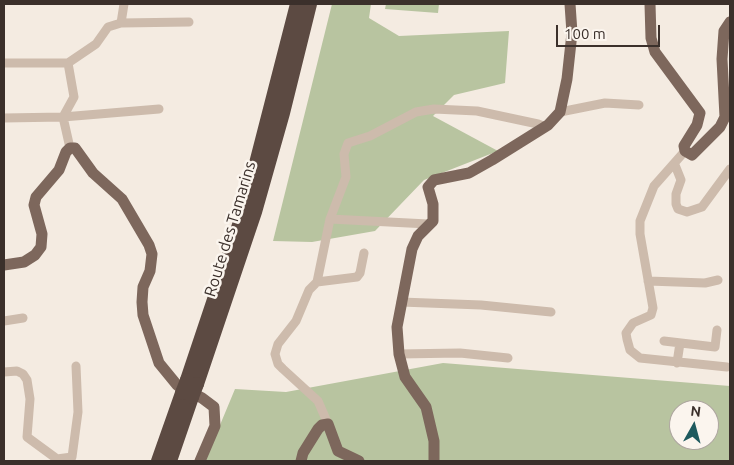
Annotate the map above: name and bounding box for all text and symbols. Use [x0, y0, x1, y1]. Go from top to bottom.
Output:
scale bar [559, 15, 663, 47]
text: 100 m [564, 25, 606, 42]
street label: Route des Tamarins [200, 159, 260, 299]
north arrow [669, 400, 719, 450]
text: N [690, 403, 702, 420]

